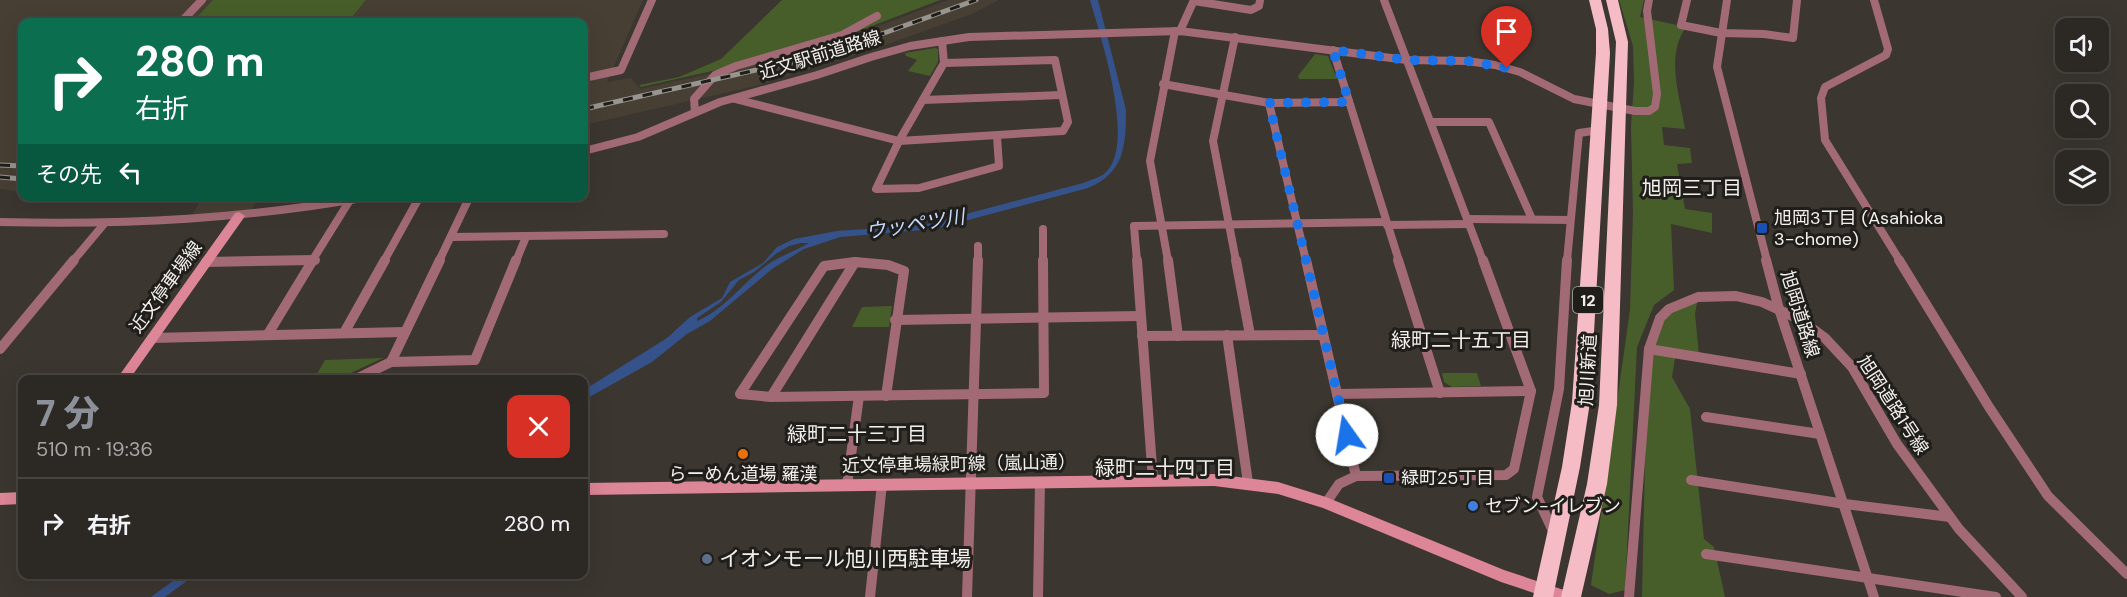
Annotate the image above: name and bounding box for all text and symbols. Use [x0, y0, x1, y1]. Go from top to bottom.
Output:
pin [1481, 6, 1532, 68]
icon: arrive [1490, 15, 1523, 48]
map controls [2055, 18, 2109, 204]
button: sound [2055, 18, 2109, 72]
street label: 近文駅前道路線 [756, 25, 884, 85]
text: 280 m [135, 34, 265, 89]
icon: right [36, 42, 114, 120]
button: search [2055, 84, 2109, 138]
text: 右折 [135, 91, 189, 126]
button: layers [2055, 150, 2109, 204]
icon: left [114, 156, 147, 189]
text: その先 [36, 160, 102, 189]
district label: 旭岡三丁目 [1642, 175, 1742, 201]
water label: ウッペツ川 [864, 203, 968, 245]
place label: 旭岡3丁目 (Asahioka 3-chome) [1774, 206, 1943, 251]
marker: 旭岡3丁目 (Asahioka 3-chome) [1755, 221, 1769, 235]
street label: 近文停車場線 [125, 236, 207, 338]
street label: 旭岡道路線 [1775, 267, 1825, 361]
road number: 12 [1573, 287, 1603, 313]
district label: 緑町二十五丁目 [1391, 327, 1531, 353]
street label: 旭川新道 [1574, 333, 1602, 407]
street label: 旭岡道路1号線 [1852, 351, 1934, 459]
text: 7 分 [36, 390, 100, 437]
button: close [507, 395, 570, 458]
position arrow [1315, 403, 1379, 467]
district label: 緑町二十三丁目 [787, 421, 927, 447]
text: 510 m · 19:36 [36, 436, 153, 462]
marker: らーめん道場 羅漢 [736, 447, 750, 461]
street label: 近文停車場緑町線（嵐山通） [842, 450, 1076, 478]
district label: 緑町二十四丁目 [1095, 455, 1235, 481]
place label: らーめん道場 羅漢 [669, 462, 817, 486]
place label: 緑町25丁目 [1401, 466, 1494, 490]
marker: 緑町25丁目 [1382, 471, 1396, 485]
place label: セブン-イレブン [1485, 494, 1621, 518]
marker: セブン-イレブン [1466, 499, 1480, 513]
icon: right [36, 507, 69, 540]
text: 280 m [504, 509, 570, 538]
text: 右折 [87, 511, 131, 540]
place label: イオンモール旭川西駐車場 [719, 545, 971, 573]
marker: イオンモール旭川西駐車場 [700, 552, 714, 566]

